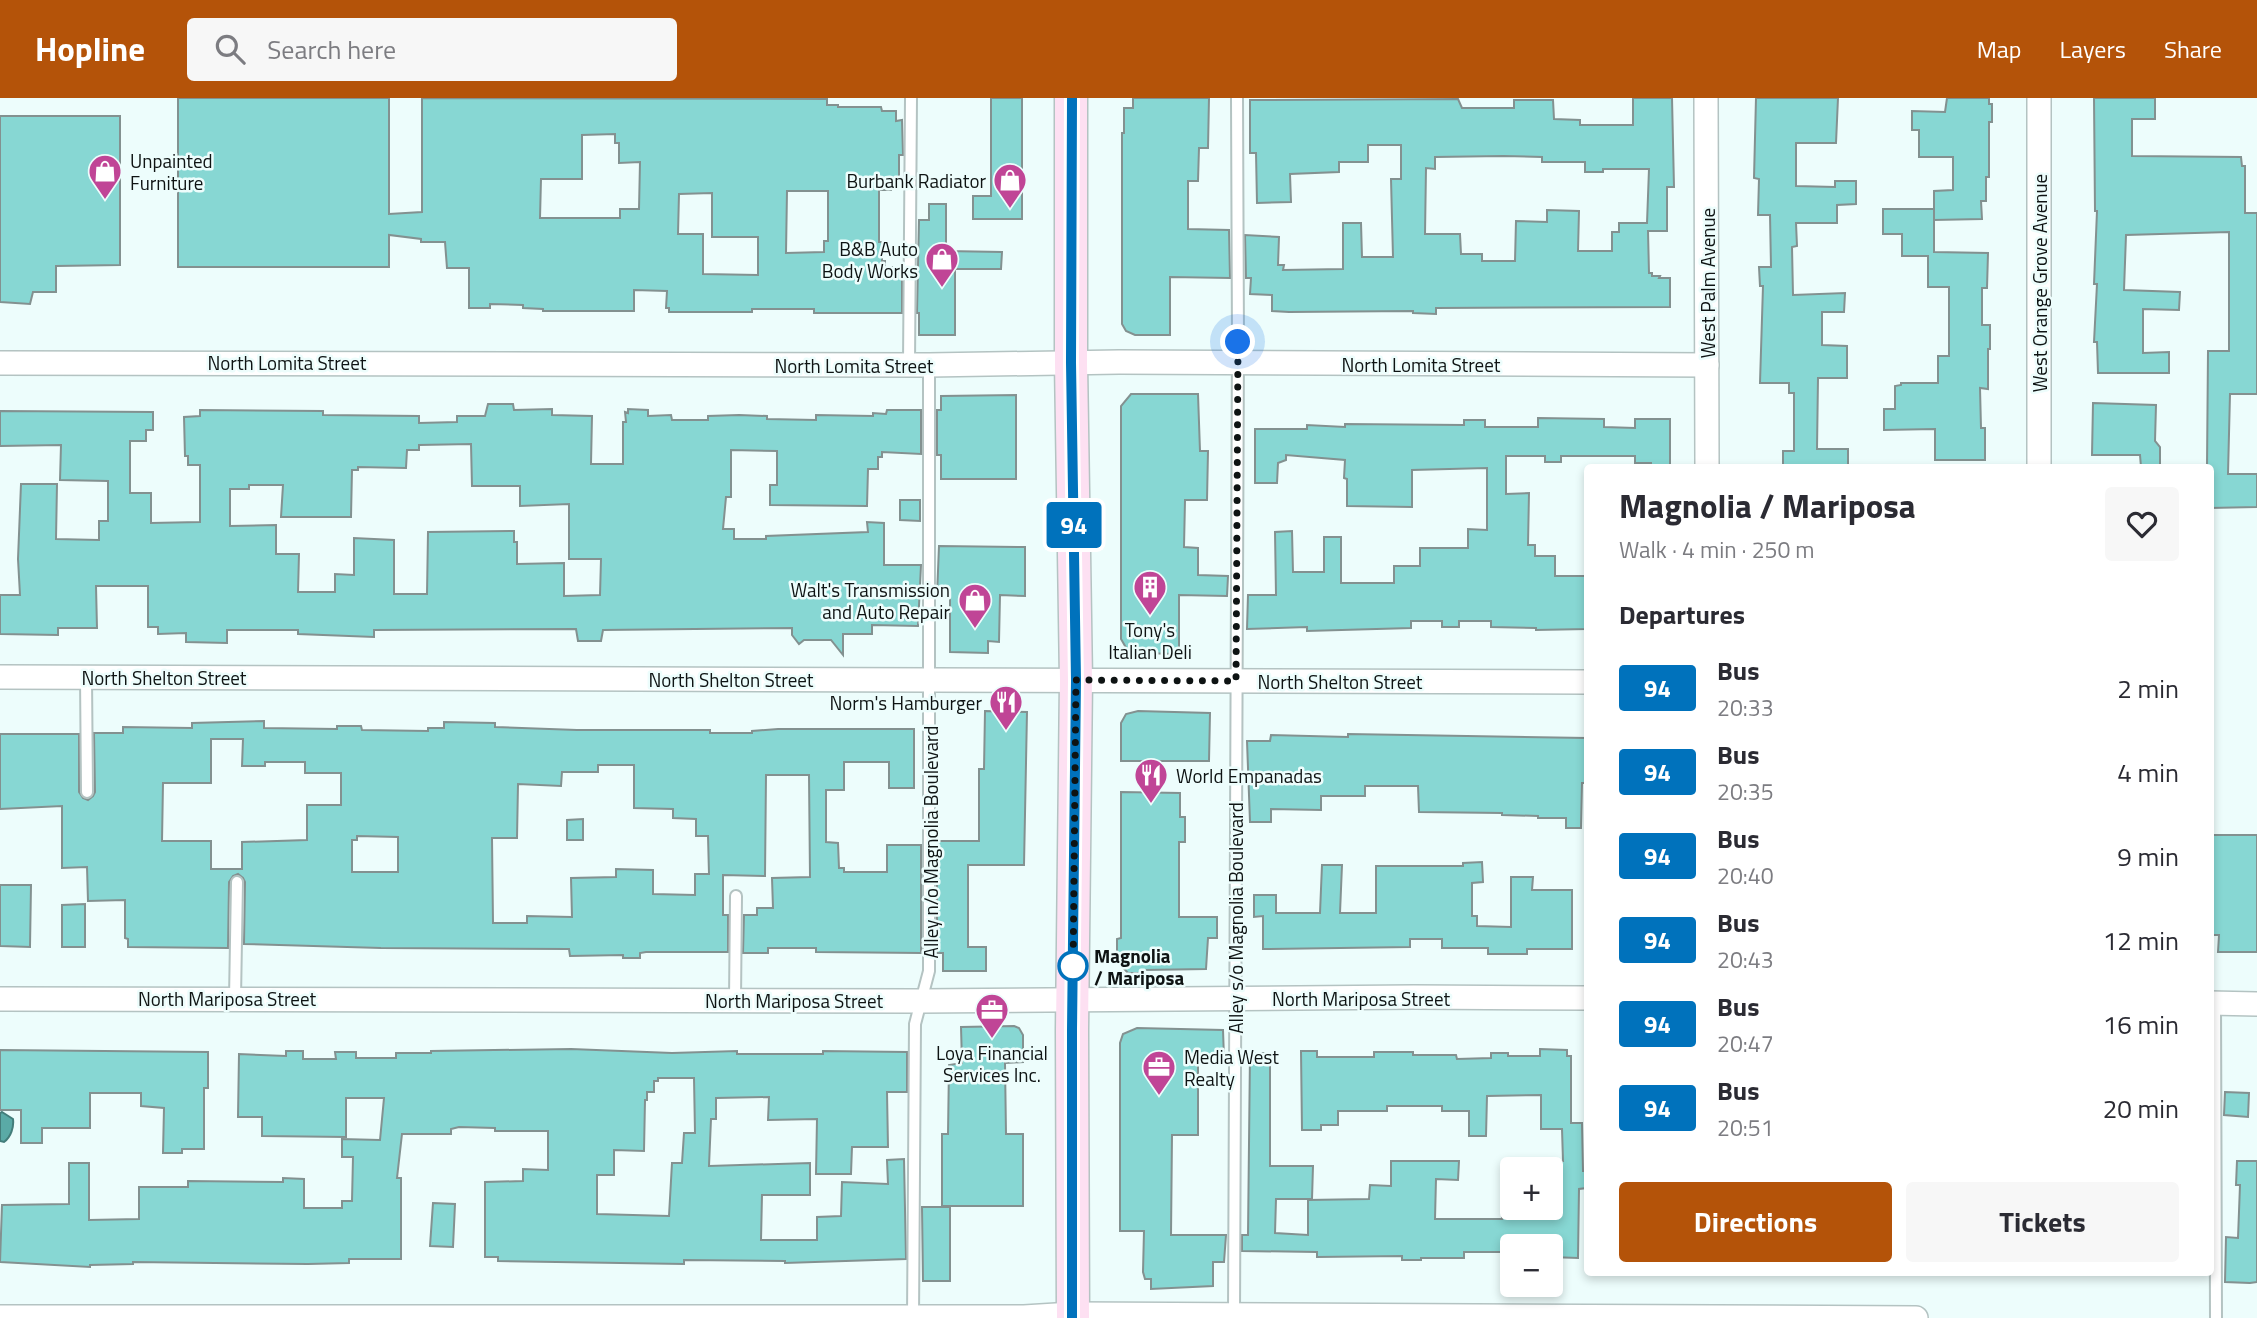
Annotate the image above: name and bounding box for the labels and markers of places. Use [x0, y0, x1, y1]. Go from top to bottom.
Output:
place label: Unpainted Furniture [130, 146, 213, 197]
shop icon: Unpainted Furniture [86, 152, 124, 201]
shop icon: Burbank Radiator [991, 161, 1029, 210]
place label: Burbank Radiator [846, 166, 986, 195]
place label: B&B Auto Body Works [822, 234, 918, 285]
shop icon: B&B Auto Body Works [923, 240, 961, 289]
building icon: Tony's Italian Deli [1131, 568, 1169, 617]
place label: Walt's Transmission and Auto Repair [790, 575, 950, 626]
shop icon: Walt's Transmission and Auto Repair [956, 581, 994, 630]
place label: Tony's Italian Deli [1108, 615, 1192, 666]
restaurant icon: Norm's Hamburger [987, 683, 1025, 732]
place label: Norm's Hamburger [829, 688, 982, 717]
restaurant icon: World Empanadas [1132, 756, 1170, 805]
place label: World Empanadas [1176, 761, 1322, 790]
place label: Magnolia / Mariposa [1094, 941, 1184, 992]
marker: Magnolia / Mariposa [1058, 951, 1088, 981]
office icon: Loya Financial Services Inc. [973, 991, 1011, 1040]
place label: Loya Financial Services Inc. [936, 1038, 1048, 1089]
place label: Media West Realty [1184, 1042, 1279, 1093]
office icon: Media West Realty [1140, 1048, 1178, 1097]

